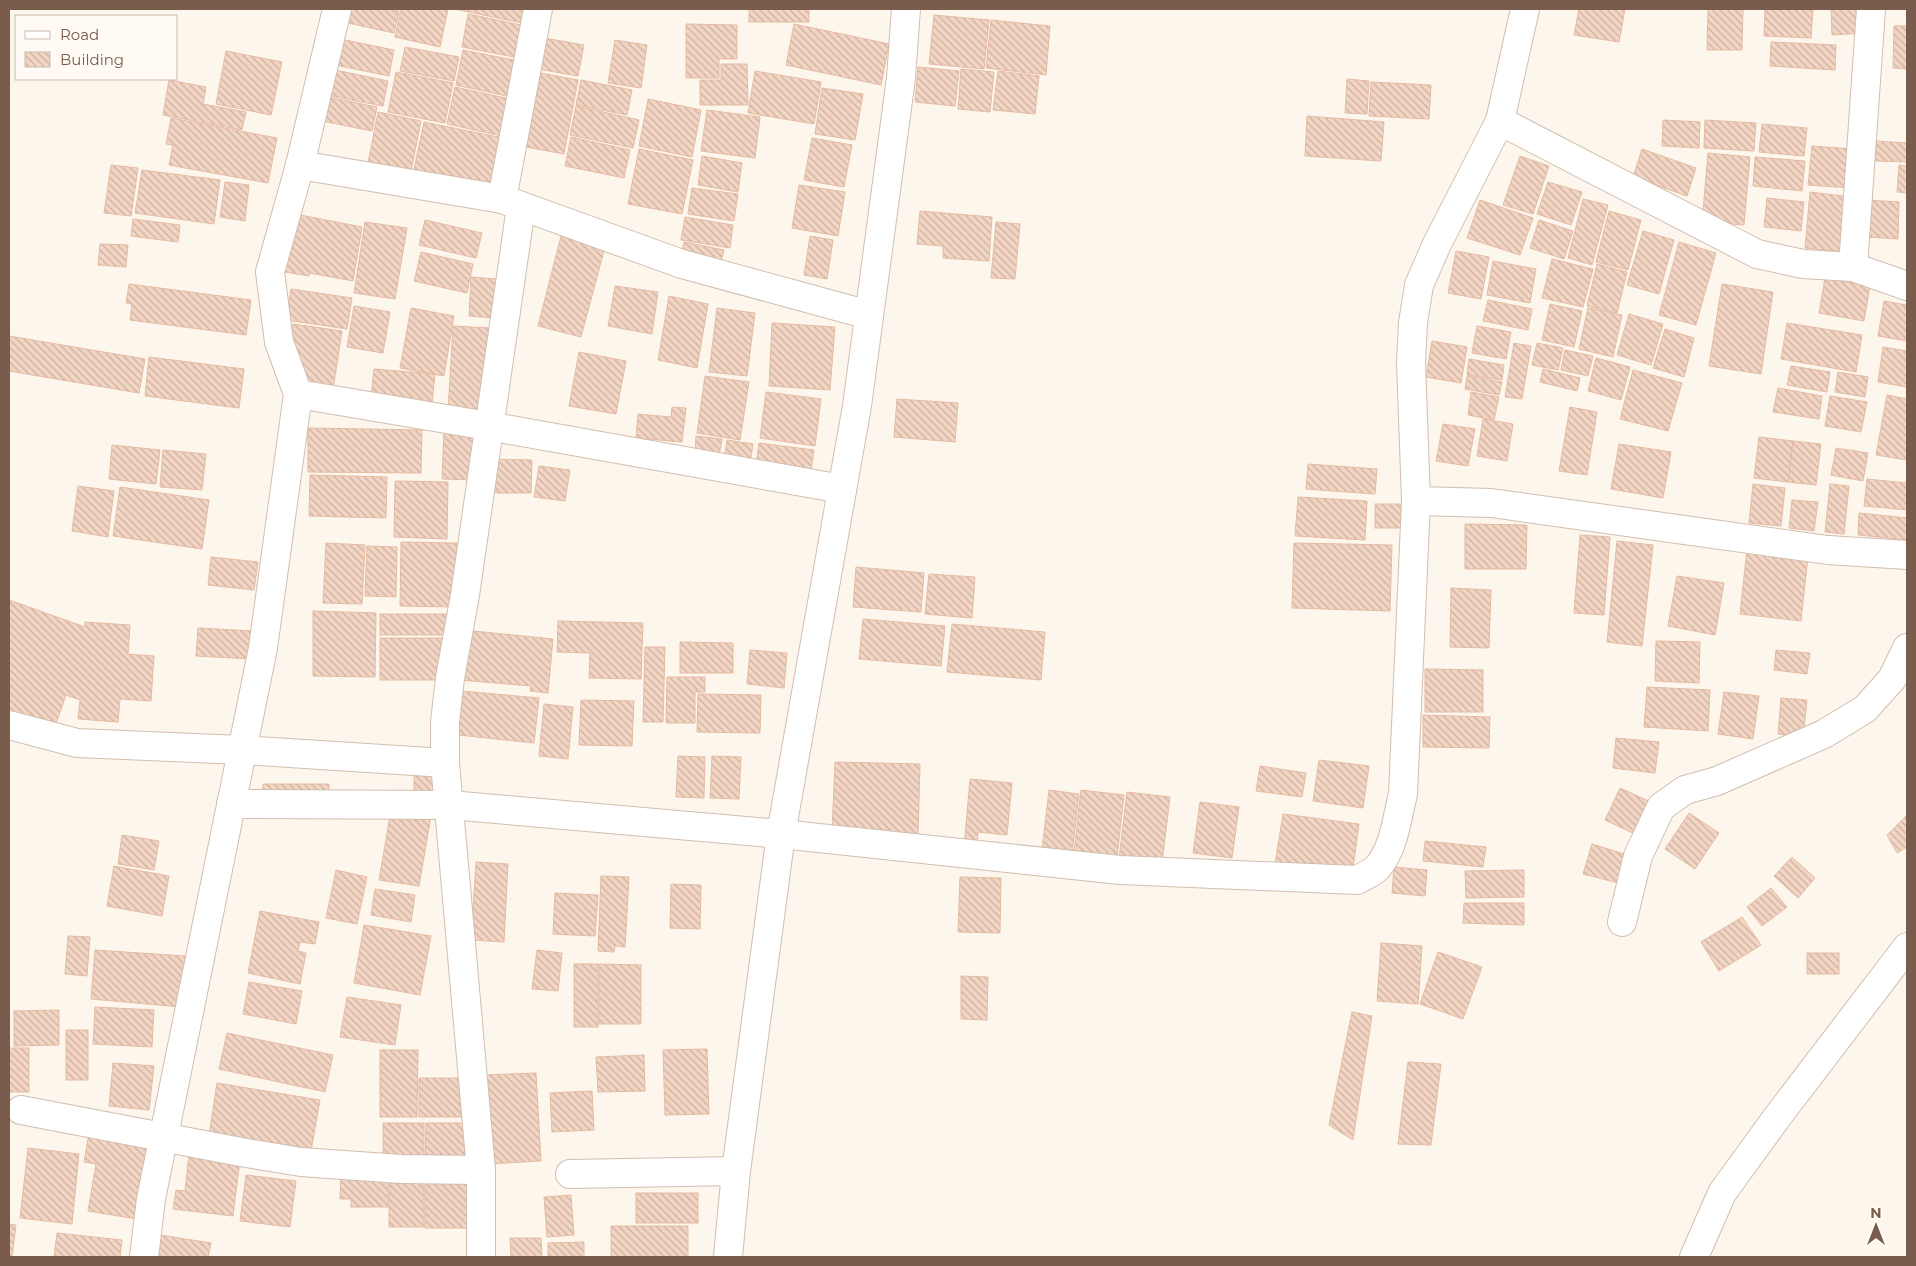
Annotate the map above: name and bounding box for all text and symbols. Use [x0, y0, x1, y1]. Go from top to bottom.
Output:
legend [15, 15, 178, 80]
text: Road [60, 25, 99, 44]
text: Building [60, 50, 124, 69]
north arrow [1851, 1201, 1901, 1251]
text: N [1870, 1204, 1882, 1222]

